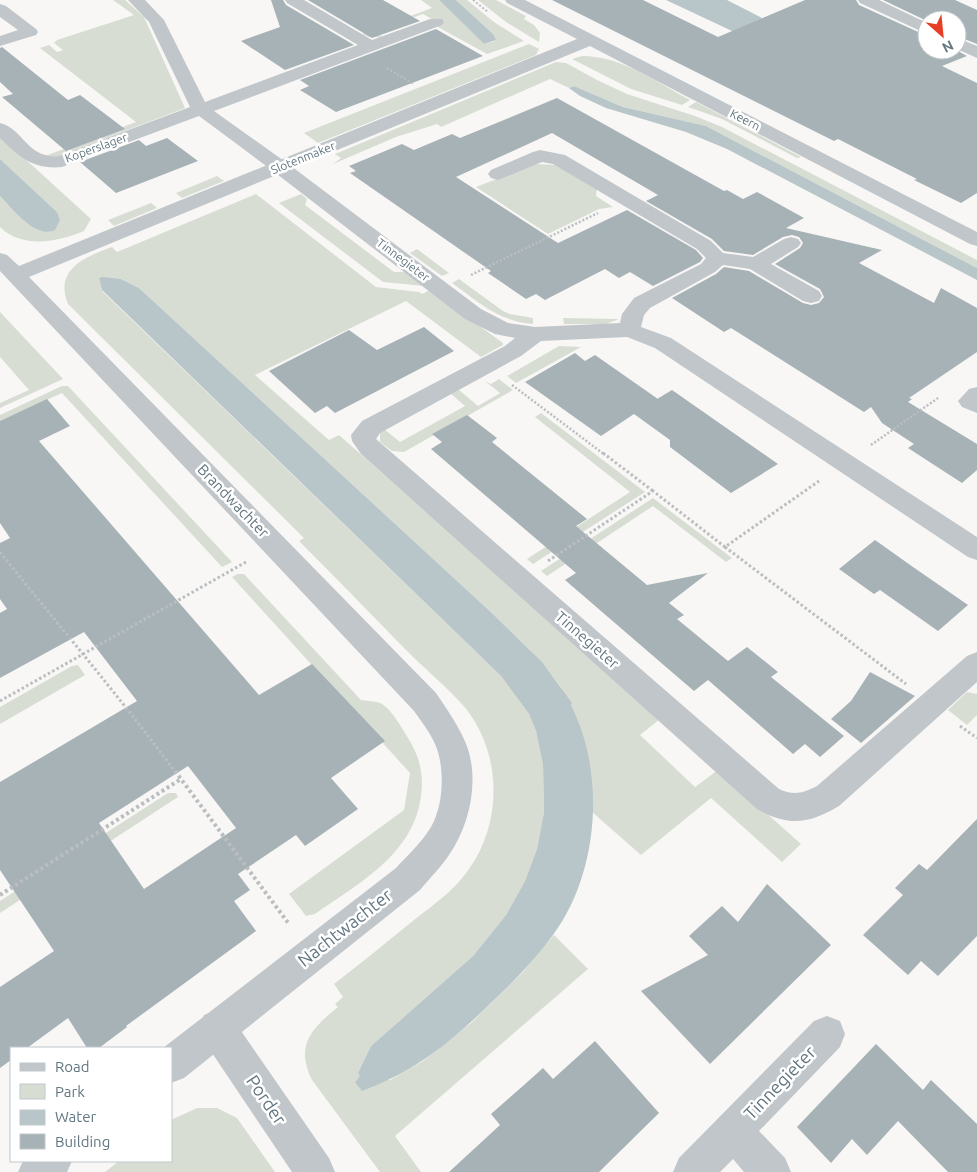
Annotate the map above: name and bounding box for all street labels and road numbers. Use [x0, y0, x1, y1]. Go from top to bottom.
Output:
street label: Keern [728, 107, 762, 133]
street label: Koperslager [63, 130, 129, 165]
street label: Slotenmaker [269, 139, 337, 176]
street label: Tinnegieter [374, 236, 433, 284]
street label: Brandwachter [194, 461, 273, 541]
street label: Tinnegieter [552, 608, 623, 672]
street label: Nachtwachter [294, 884, 395, 970]
street label: Tinnegieter [740, 1042, 819, 1123]
street label: Porder [243, 1071, 291, 1128]

